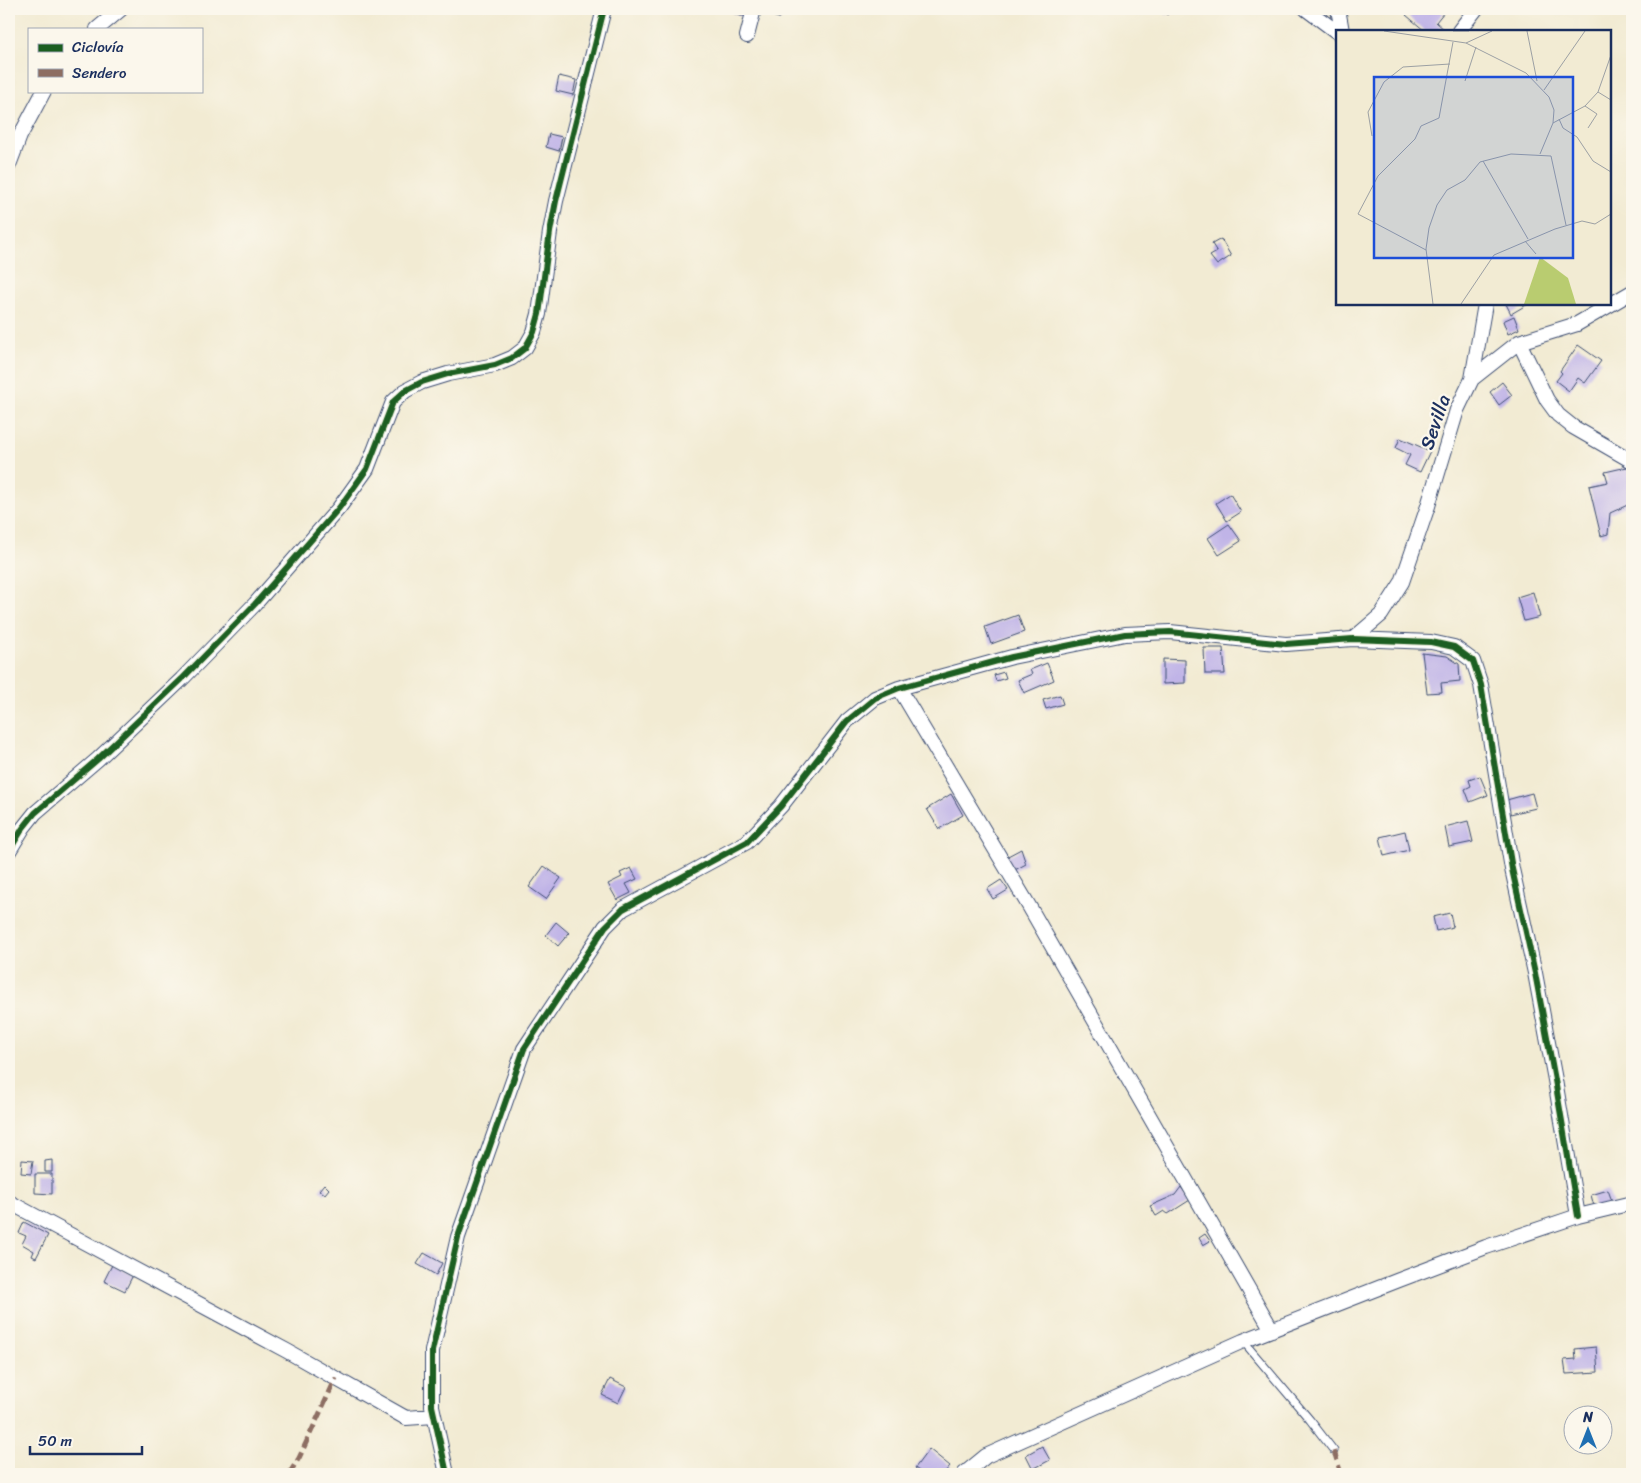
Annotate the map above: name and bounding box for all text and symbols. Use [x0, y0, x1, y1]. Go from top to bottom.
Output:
legend [28, 28, 202, 92]
inset map [1336, 30, 1611, 305]
text: Ciclovía [72, 34, 124, 60]
text: Sendero [72, 60, 127, 86]
street label: Sevilla [1410, 390, 1460, 454]
text: N [1582, 1405, 1593, 1430]
north arrow [1564, 1406, 1614, 1456]
scale bar [30, 1423, 142, 1455]
text: 50 m [38, 1428, 73, 1454]

